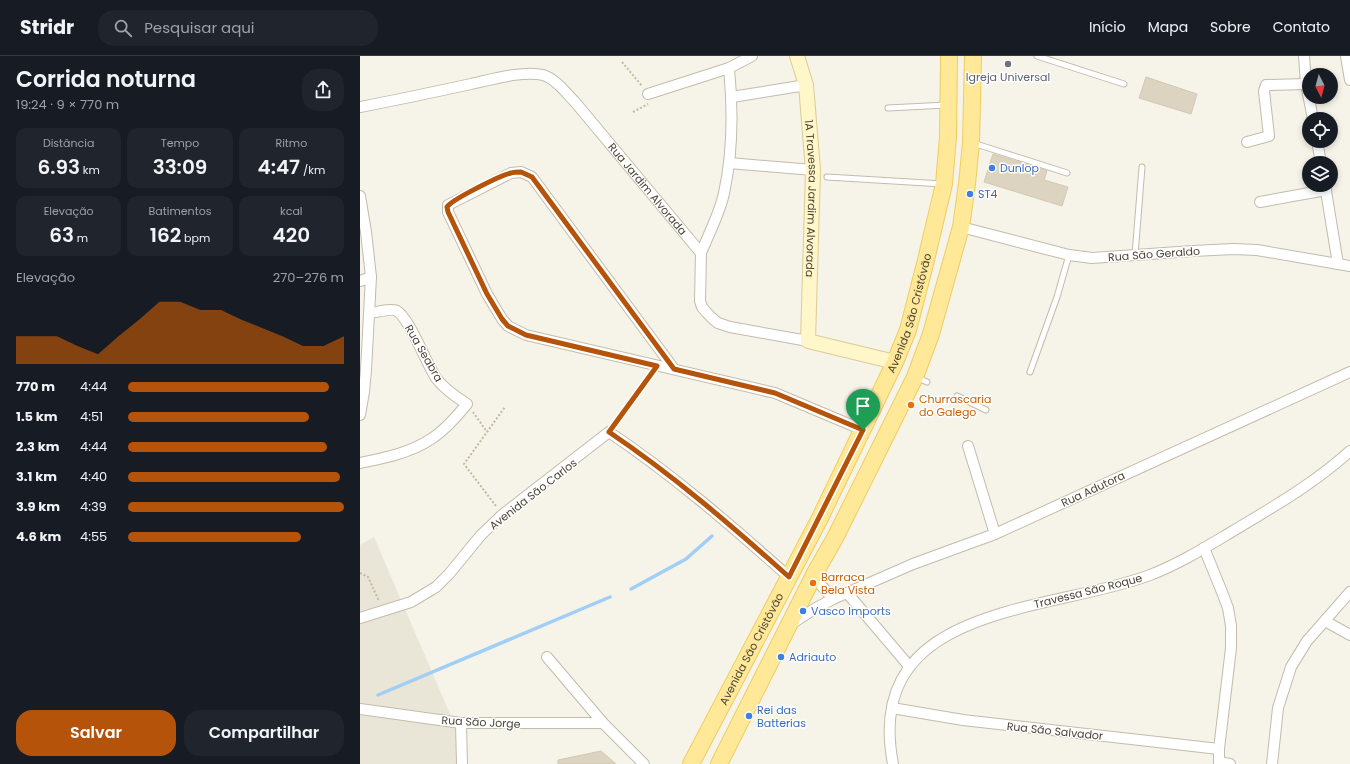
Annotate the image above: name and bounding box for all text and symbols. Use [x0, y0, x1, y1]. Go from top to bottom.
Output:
search box [98, 10, 378, 46]
text: Stridr [20, 14, 74, 41]
icon: search [112, 17, 134, 39]
text: Pesquisar aqui [144, 17, 255, 38]
text: Início [1089, 17, 1126, 37]
text: Mapa [1148, 17, 1188, 37]
text: Sobre [1210, 17, 1251, 37]
text: Contato [1273, 17, 1330, 37]
marker: Igreja Universal [1003, 59, 1013, 69]
text: Corrida noturna [16, 64, 196, 95]
north arrow [1302, 68, 1338, 104]
map controls [1302, 68, 1338, 192]
button: share [302, 69, 344, 111]
place label: Igreja Universal [966, 69, 1050, 85]
text: 19:24 · 9 × 770 m [16, 95, 119, 114]
button: locate [1302, 112, 1338, 148]
street label: 1A Travessa Jardim Alvorada [801, 119, 821, 277]
text: Distância [43, 135, 94, 151]
text: Tempo [161, 135, 199, 151]
text: Ritmo [275, 135, 307, 151]
street label: Rua Jardim Alvorada [604, 139, 691, 238]
text: 6.93 [37, 153, 80, 181]
text: 33:09 [153, 153, 207, 181]
text: 4:47 [257, 153, 300, 181]
button: layers [1302, 156, 1338, 192]
place label: Dunlop [1000, 160, 1039, 176]
text: km [80, 162, 100, 178]
text: /km [300, 162, 325, 178]
marker: Dunlop [987, 163, 997, 173]
place label: ST4 [978, 186, 997, 202]
marker: ST4 [965, 189, 975, 199]
text: Elevação [44, 203, 94, 219]
text: Batimentos [149, 203, 211, 219]
text: kcal [280, 203, 303, 219]
text: 63 [49, 221, 74, 249]
text: 162 [150, 221, 181, 249]
text: 420 [273, 221, 310, 249]
text: m [74, 230, 88, 246]
text: bpm [181, 230, 210, 246]
street label: Rua São Geraldo [1108, 243, 1200, 265]
street label: Avenida São Cristóvão [883, 252, 935, 376]
text: Elevação [16, 268, 75, 287]
text: 270–276 m [273, 268, 344, 287]
street label: Rua Seabra [401, 321, 447, 385]
text: 770 m [16, 377, 55, 396]
text: 4:44 [80, 377, 107, 396]
pin [846, 389, 880, 430]
place label: Churrascaria do Galego [919, 391, 991, 420]
icon: arrive [852, 395, 874, 417]
marker: Churrascaria do Galego [906, 400, 916, 410]
text: 1.5 km [16, 407, 58, 426]
text: 4:51 [80, 407, 103, 426]
text: 2.3 km [16, 437, 60, 456]
text: 4:44 [80, 437, 107, 456]
street label: Avenida São Carlos [486, 454, 580, 533]
text: 3.1 km [16, 467, 57, 486]
text: 4:40 [80, 467, 107, 486]
street label: Rua Adutora [1059, 467, 1127, 511]
text: 3.9 km [16, 497, 60, 516]
text: 4:39 [80, 497, 107, 516]
text: 4.6 km [16, 527, 61, 546]
text: 4:55 [80, 527, 107, 546]
place label: Barraca Bela Vista [821, 569, 875, 598]
street label: Travessa São Roque [1032, 570, 1144, 612]
marker: Barraca Bela Vista [808, 578, 818, 588]
street label: Avenida São Cristóvão [715, 590, 787, 708]
place label: Vasco Imports [811, 603, 891, 619]
marker: Vasco Imports [798, 606, 808, 616]
place label: Adriauto [789, 649, 836, 665]
marker: Adriauto [776, 652, 786, 662]
place label: Rei das Batterias [757, 702, 806, 731]
button: Salvar [16, 710, 176, 756]
button: Compartilhar [184, 710, 344, 756]
marker: Rei das Batterias [744, 711, 754, 721]
street label: Rua São Jorge [441, 712, 521, 732]
street label: Rua São Salvador [1006, 718, 1104, 744]

